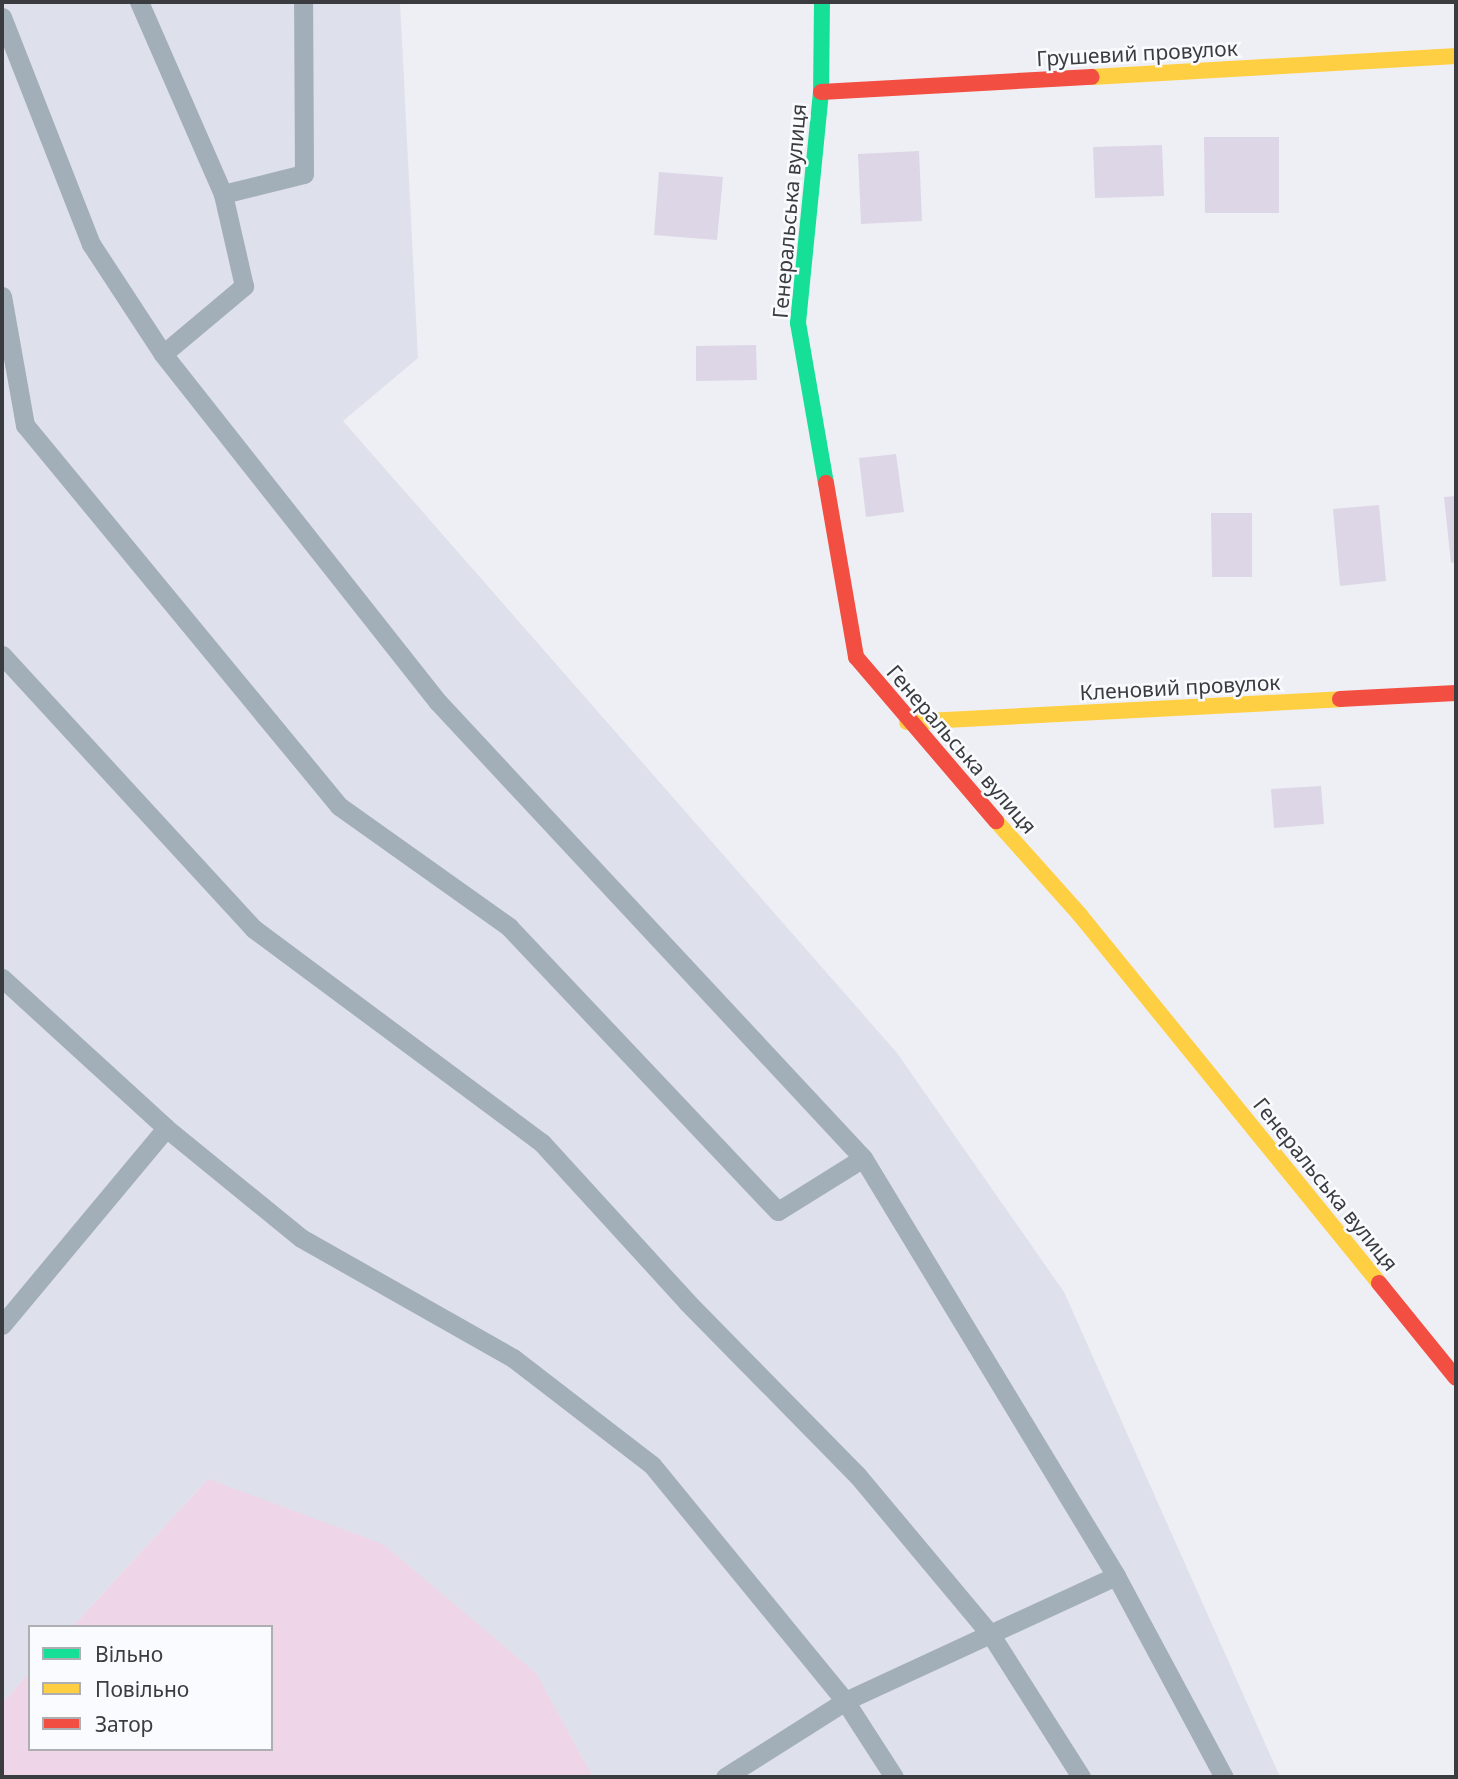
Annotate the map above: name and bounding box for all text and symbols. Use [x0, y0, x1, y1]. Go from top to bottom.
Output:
street label: Грушевий провулок [1036, 35, 1238, 71]
street label: Генеральська вулиця [767, 103, 811, 319]
street label: Генеральська вулиця [882, 659, 1042, 839]
street label: Кленовий провулок [1079, 669, 1281, 705]
street label: Генеральська вулиця [1248, 1092, 1404, 1276]
legend [28, 1625, 273, 1751]
text: Вільно [95, 1640, 163, 1668]
text: Повільно [95, 1675, 189, 1703]
text: Затор [95, 1710, 153, 1738]

